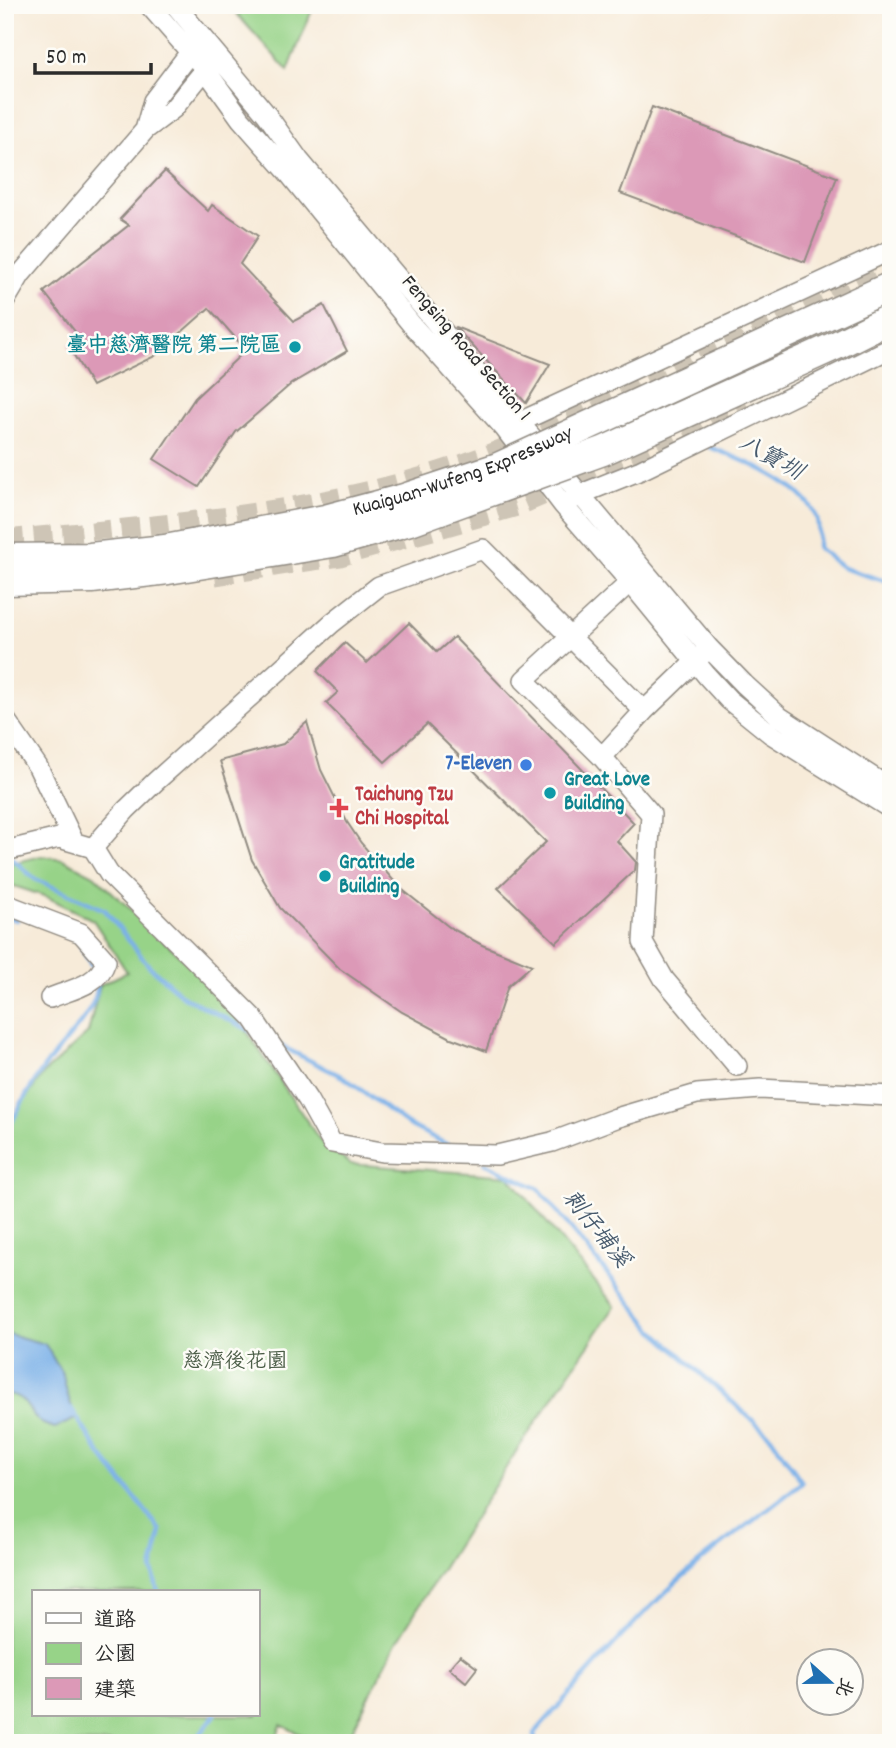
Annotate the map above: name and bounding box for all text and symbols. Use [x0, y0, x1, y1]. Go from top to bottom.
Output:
scale bar [35, 32, 150, 76]
text: 50 m [46, 44, 86, 74]
street label: Fengsing Road Section 1 [393, 269, 537, 429]
place label: 臺中慈濟醫院 第二院區 [66, 332, 281, 362]
marker: 臺中慈濟醫院 第二院區 [287, 339, 303, 355]
street label: Kuaiguan-Wufeng Expressway [350, 419, 579, 526]
water label: 八寶圳 [732, 428, 811, 492]
place label: 7-Eleven [445, 750, 512, 780]
marker: 7-Eleven [518, 757, 534, 773]
place label: Great Love Building [564, 766, 650, 820]
place label: Taichung Tzu Chi Hospital [355, 781, 453, 835]
marker: Great Love Building [542, 785, 558, 801]
marker: Taichung Tzu Chi Hospital [329, 798, 349, 818]
place label: Gratitude Building [339, 849, 415, 903]
marker: Gratitude Building [317, 868, 333, 884]
water label: 刺仔埔溪 [553, 1184, 638, 1278]
park label: 慈濟後花園 [183, 1348, 288, 1378]
legend [32, 1590, 259, 1716]
text: 道路 [94, 1607, 136, 1637]
text: 公園 [94, 1641, 136, 1671]
north arrow [794, 1646, 864, 1716]
text: 北 [827, 1673, 859, 1701]
text: 建築 [94, 1677, 136, 1707]

